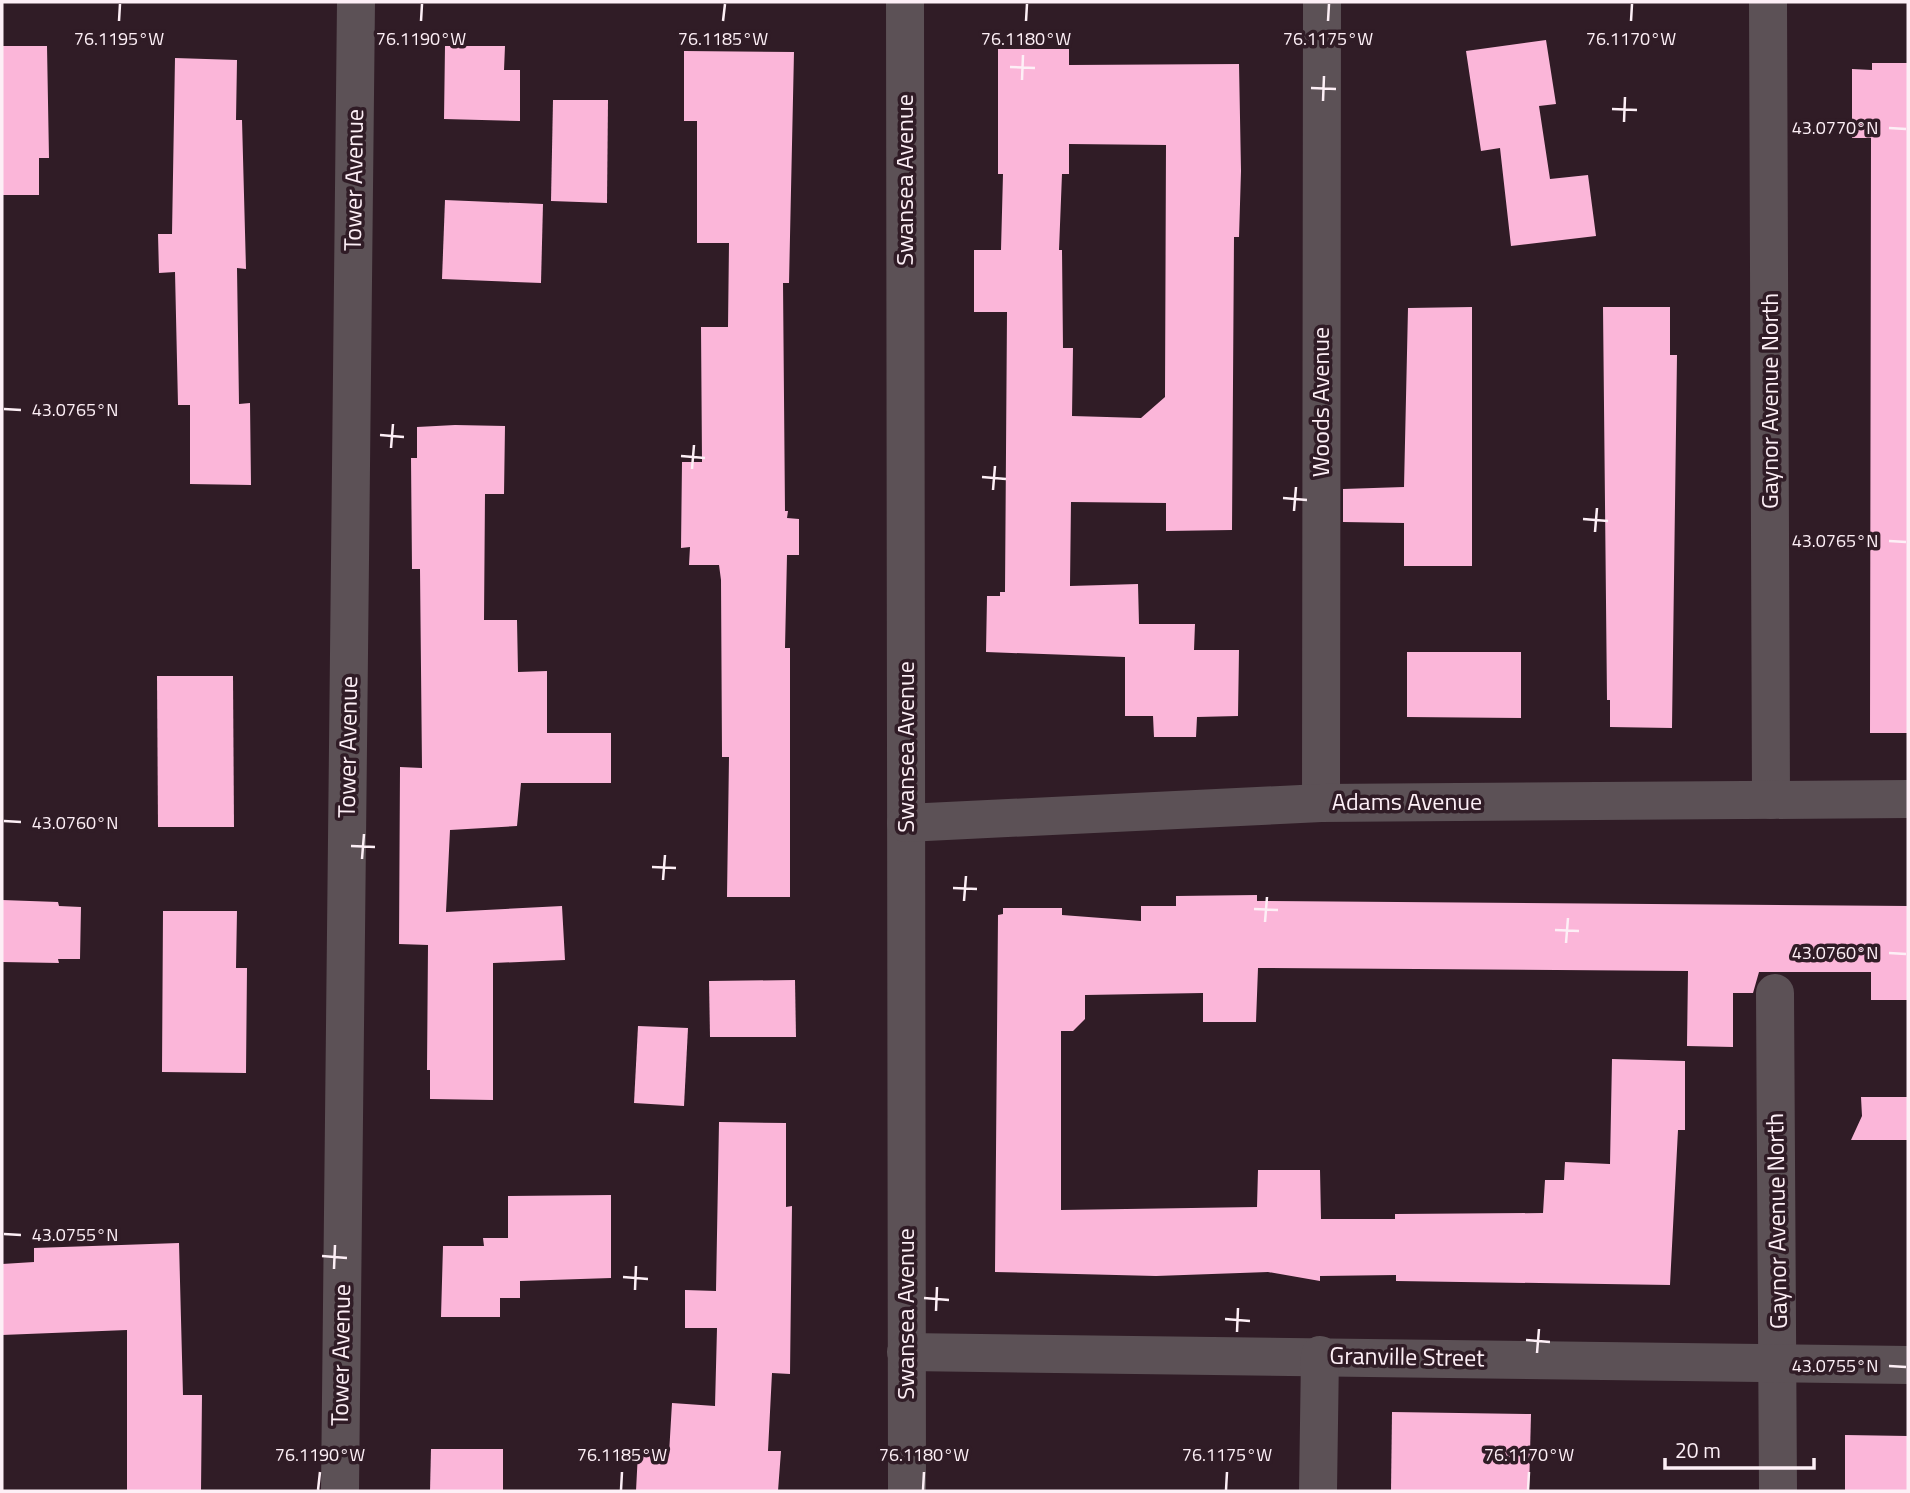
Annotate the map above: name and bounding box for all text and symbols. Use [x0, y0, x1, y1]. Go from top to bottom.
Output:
text: 76.1195°W [74, 25, 164, 52]
text: 76.1190°W [376, 25, 466, 52]
text: 76.1185°W [678, 25, 768, 52]
text: 76.1180°W [981, 25, 1071, 52]
text: 76.1175°W [1283, 25, 1373, 52]
text: 76.1170°W [1586, 25, 1676, 52]
street label: Swansea Avenue [886, 94, 922, 266]
street label: Tower Avenue [334, 109, 372, 251]
text: 43.0770°N [1792, 114, 1878, 141]
street label: Gaynor Avenue North [1751, 293, 1787, 509]
street label: Woods Avenue [1302, 327, 1338, 477]
text: 43.0765°N [32, 396, 118, 423]
text: 43.0765°N [1792, 527, 1878, 554]
street label: Swansea Avenue [887, 661, 923, 833]
street label: Tower Avenue [328, 676, 366, 818]
street label: Adams Avenue [1332, 783, 1482, 819]
text: 43.0760°N [32, 809, 118, 836]
text: 43.0760°N [1792, 939, 1878, 966]
street label: Gaynor Avenue North [1756, 1113, 1796, 1329]
text: 43.0755°N [32, 1221, 118, 1248]
street label: Swansea Avenue [887, 1228, 923, 1400]
street label: Tower Avenue [321, 1284, 359, 1426]
street label: Granville Street [1329, 1337, 1485, 1375]
text: 43.0755°N [1792, 1352, 1878, 1379]
scale bar [1665, 1426, 1814, 1470]
text: 20 m [1675, 1434, 1721, 1466]
text: 76.1190°W [275, 1441, 365, 1468]
text: 76.1185°W [577, 1441, 667, 1468]
text: 76.1180°W [879, 1441, 969, 1468]
text: 76.1175°W [1182, 1441, 1272, 1468]
text: 76.1170°W [1484, 1441, 1574, 1468]

